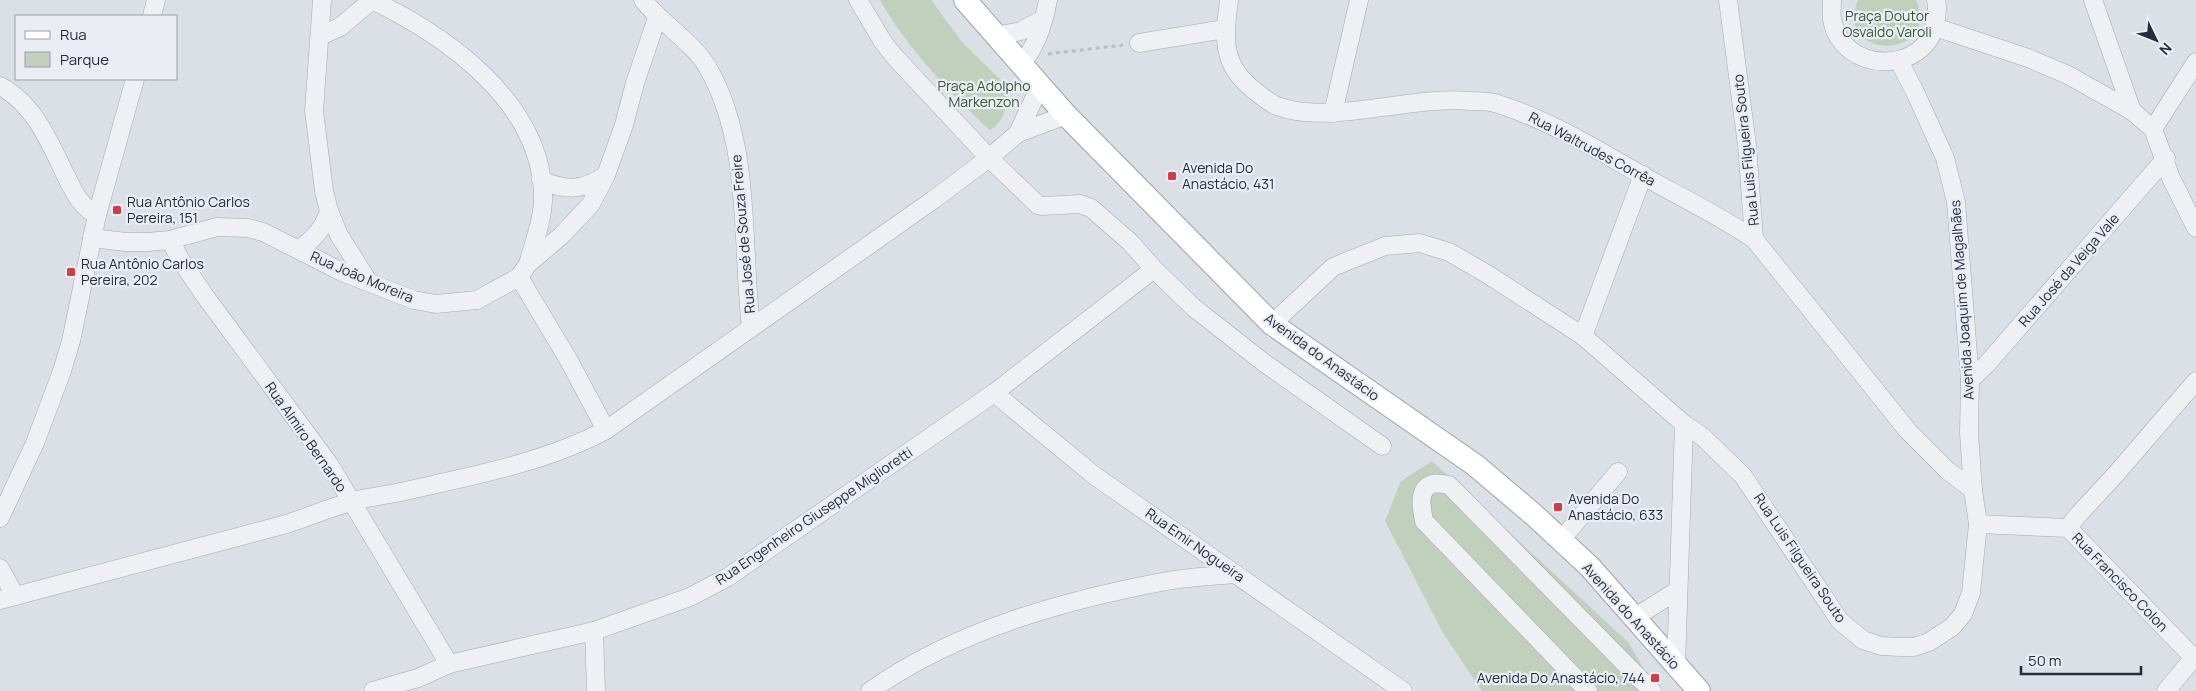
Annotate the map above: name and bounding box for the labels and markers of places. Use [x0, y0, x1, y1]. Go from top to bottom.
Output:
place label: Avenida Do Anastácio, 431 [1182, 158, 1274, 193]
marker: Avenida Do Anastácio, 431 [1166, 170, 1178, 182]
place label: Rua Antônio Carlos Pereira, 151 [127, 192, 250, 227]
marker: Rua Antônio Carlos Pereira, 151 [111, 204, 123, 216]
place label: Rua Antônio Carlos Pereira, 202 [81, 254, 204, 289]
marker: Rua Antônio Carlos Pereira, 202 [65, 266, 77, 278]
place label: Avenida Do Anastácio, 633 [1568, 489, 1663, 524]
marker: Avenida Do Anastácio, 633 [1552, 501, 1564, 513]
place label: Avenida Do Anastácio, 744 [1477, 668, 1645, 687]
marker: Avenida Do Anastácio, 744 [1649, 672, 1661, 684]

